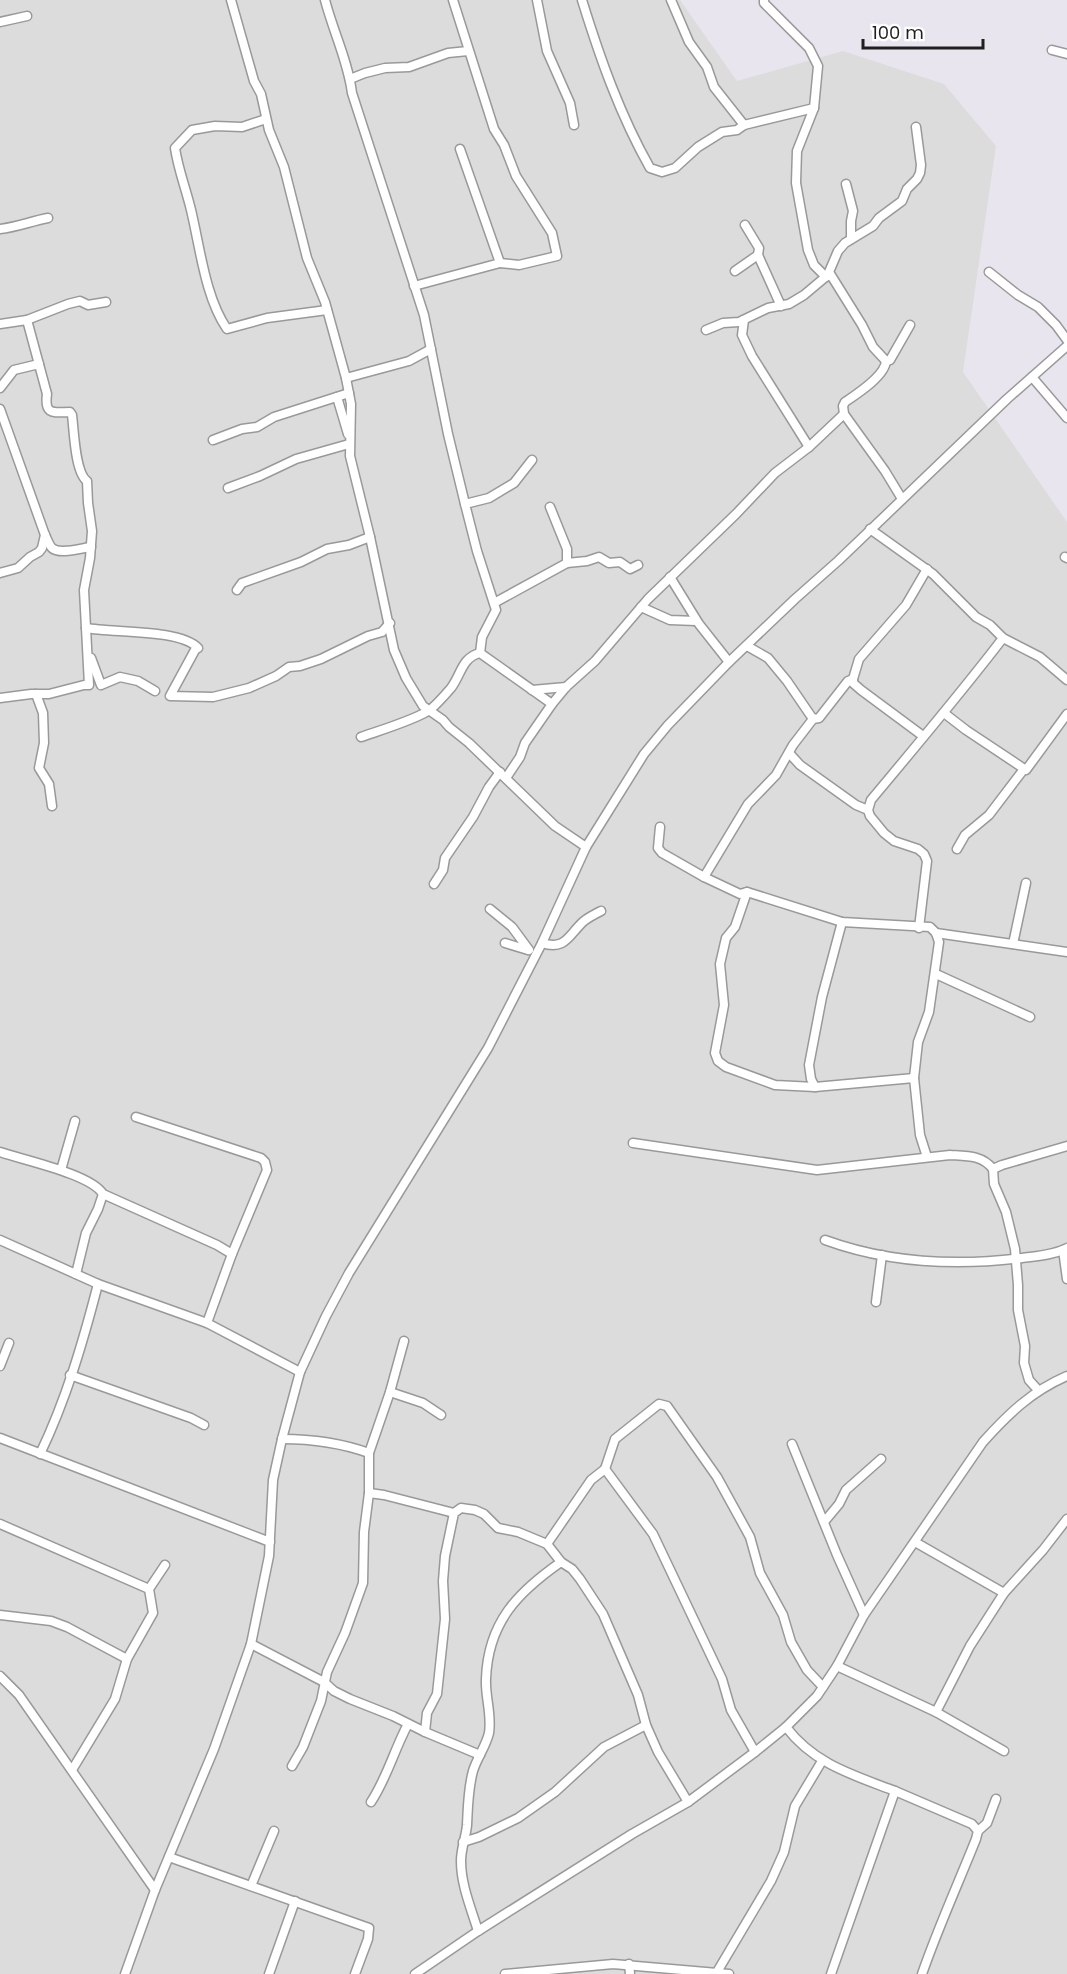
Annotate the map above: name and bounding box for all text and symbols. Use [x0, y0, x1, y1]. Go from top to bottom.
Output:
scale bar [863, 12, 983, 50]
text: 100 m [872, 20, 924, 45]

